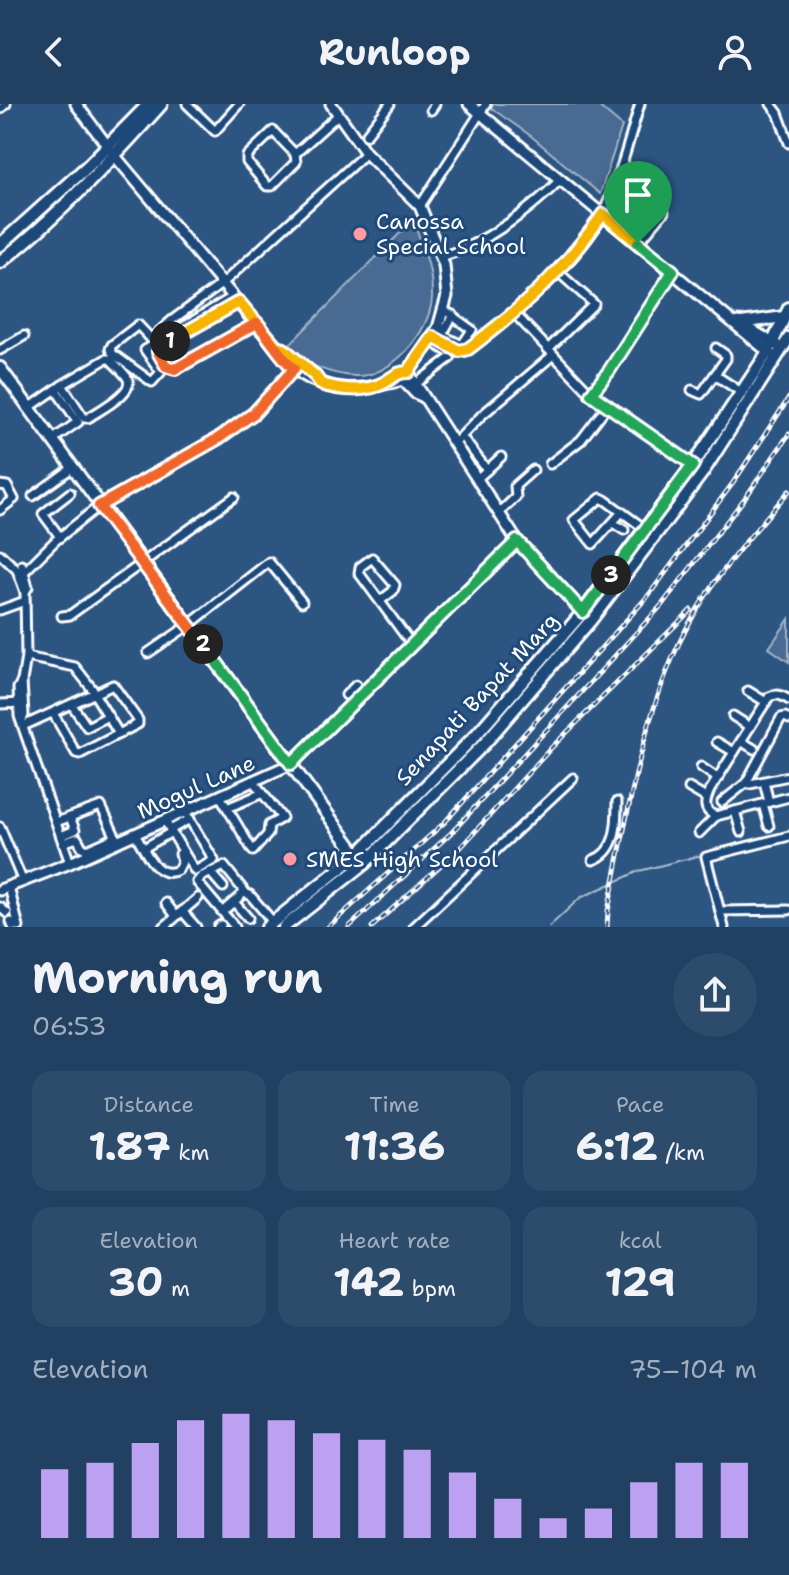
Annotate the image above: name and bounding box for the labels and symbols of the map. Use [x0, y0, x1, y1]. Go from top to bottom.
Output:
pin [604, 161, 672, 243]
place label: Canossa Special School [376, 207, 526, 261]
marker: Canossa Special School [351, 225, 369, 243]
pin: 1 [150, 321, 190, 361]
pin: 3 [591, 555, 631, 595]
street label: Senapati Bapat Marg [389, 606, 565, 792]
pin: 2 [183, 624, 223, 664]
street label: Mogul Lane [133, 748, 259, 826]
place label: SMES High School [306, 845, 498, 874]
marker: SMES High School [281, 850, 299, 868]

